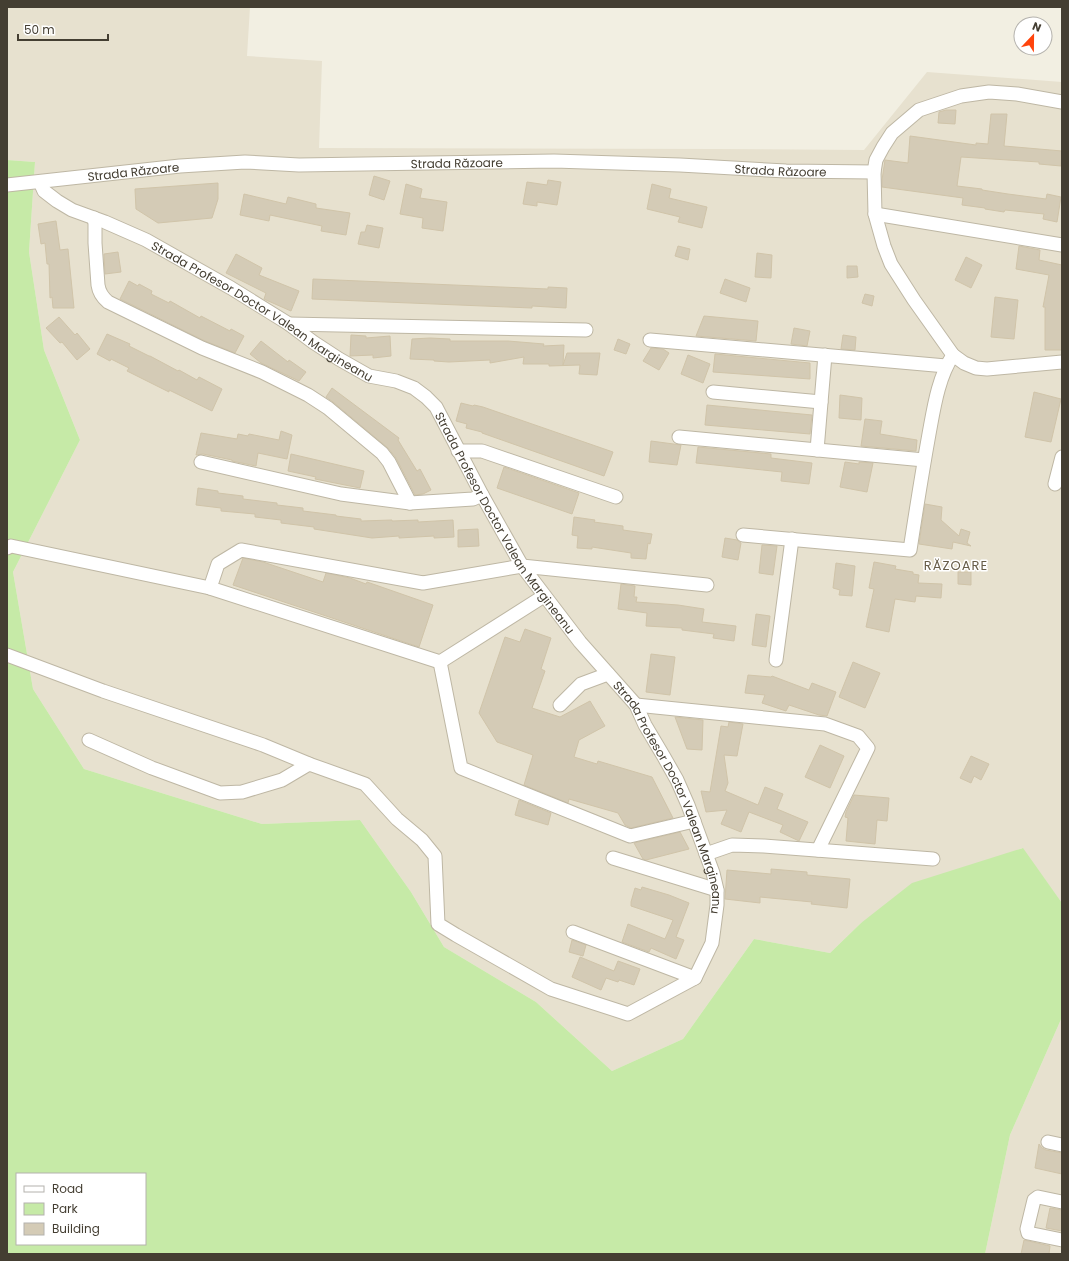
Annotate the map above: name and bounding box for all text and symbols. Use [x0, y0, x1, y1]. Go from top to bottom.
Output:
scale bar [18, 16, 108, 42]
north arrow [1013, 16, 1053, 56]
text: N [1030, 18, 1044, 36]
text: 50 m [24, 21, 55, 38]
street label: Strada Răzoare [411, 153, 503, 172]
street label: Strada Răzoare [87, 158, 180, 185]
street label: Strada Răzoare [734, 160, 827, 180]
street label: Strada Profesor Doctor Valean Margineanu [149, 236, 376, 385]
street label: Strada Profesor Doctor Valean Margineanu [431, 409, 579, 637]
district label: RĂZOARE [924, 556, 988, 575]
street label: Strada Profesor Doctor Valean Margineanu [610, 677, 726, 915]
legend [16, 1173, 146, 1245]
text: Road [52, 1180, 83, 1197]
text: Park [52, 1200, 79, 1217]
text: Building [52, 1220, 100, 1237]

